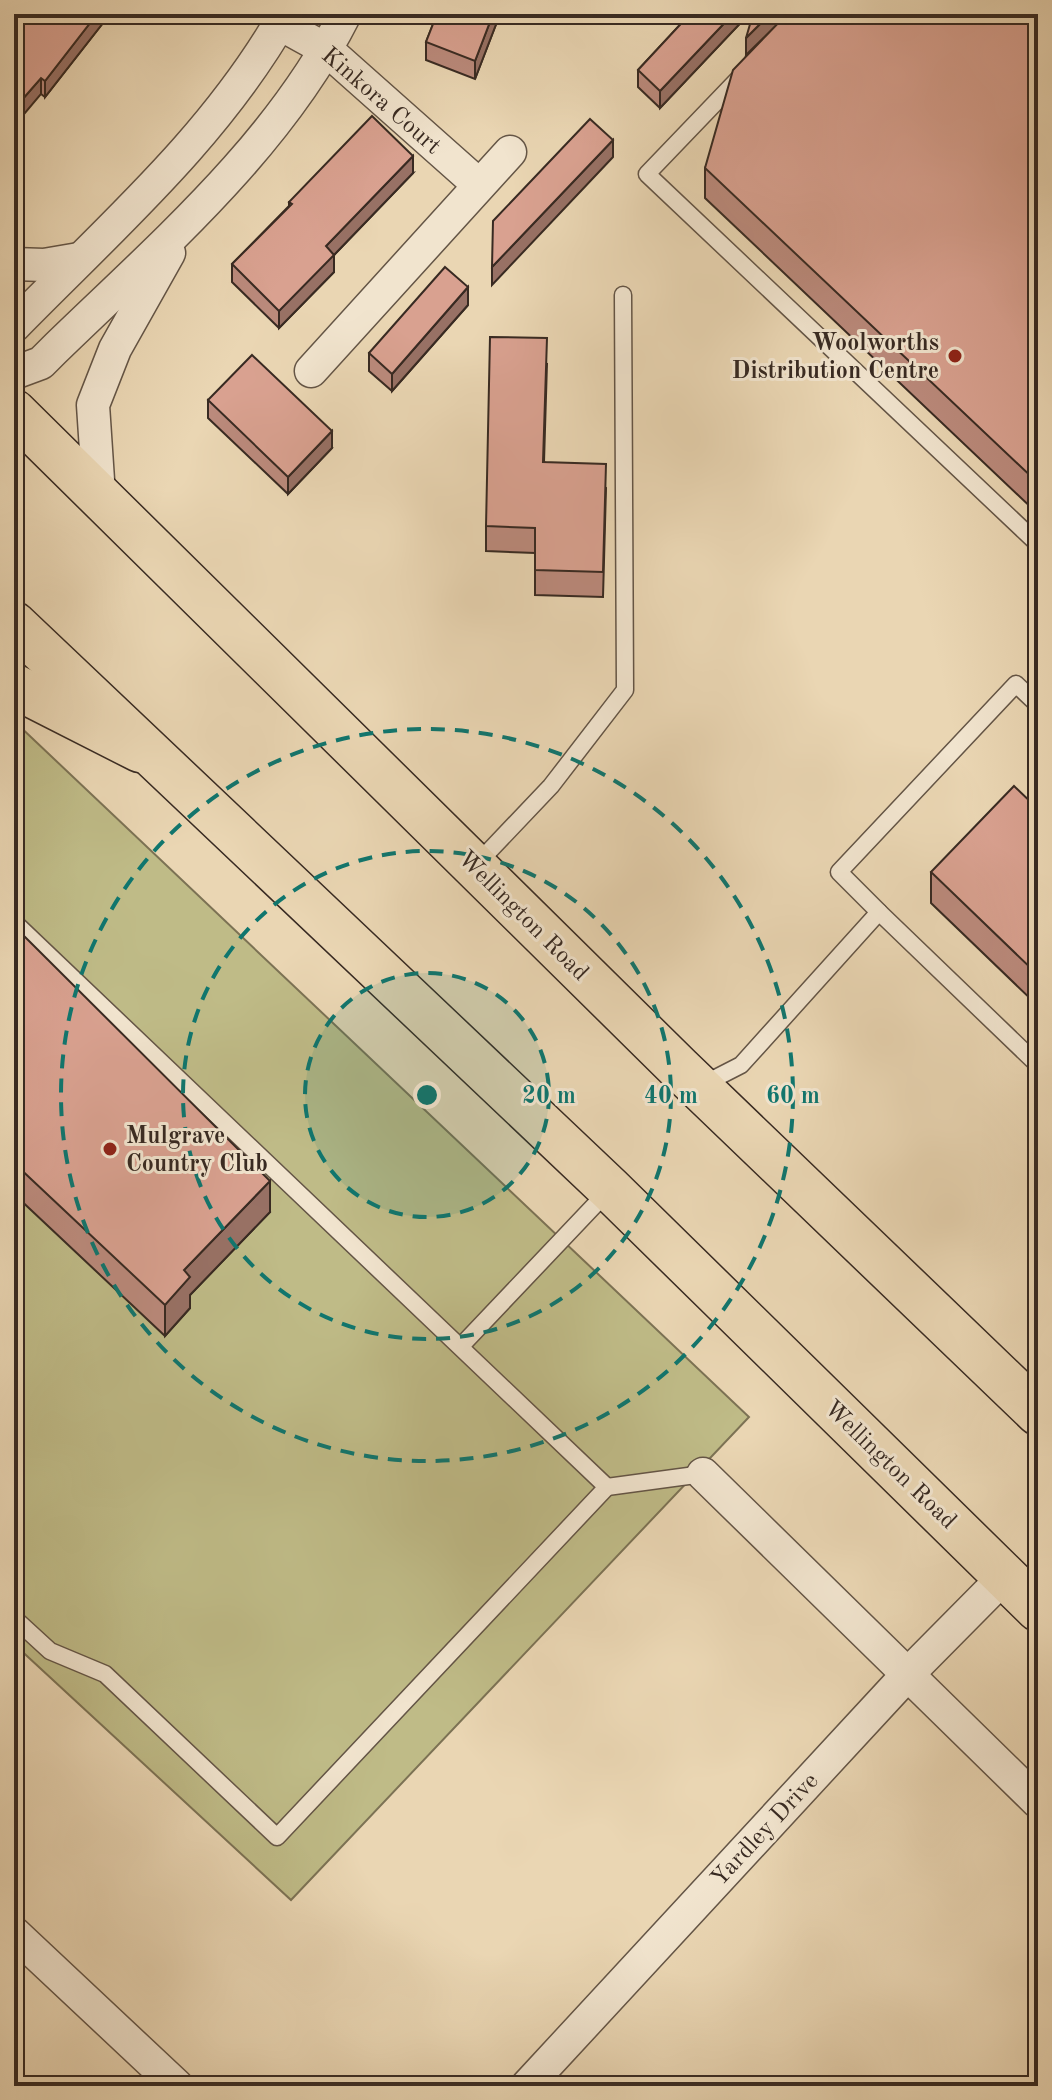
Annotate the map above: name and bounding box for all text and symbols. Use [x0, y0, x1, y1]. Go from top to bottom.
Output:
street label: Kinkora Court [316, 43, 445, 160]
place label: Woolworths Distribution Centre [732, 332, 939, 384]
marker: Woolworths Distribution Centre [946, 347, 964, 365]
street label: Wellington Road [453, 847, 592, 986]
centre of rings [413, 1081, 441, 1109]
text: 20 m [522, 1085, 576, 1109]
text: 40 m [644, 1085, 698, 1109]
text: 60 m [766, 1085, 820, 1109]
place label: Mulgrave Country Club [126, 1125, 268, 1177]
marker: Mulgrave Country Club [101, 1140, 119, 1158]
street label: Wellington Road [819, 1397, 960, 1534]
street label: Yardley Drive [707, 1769, 824, 1891]

